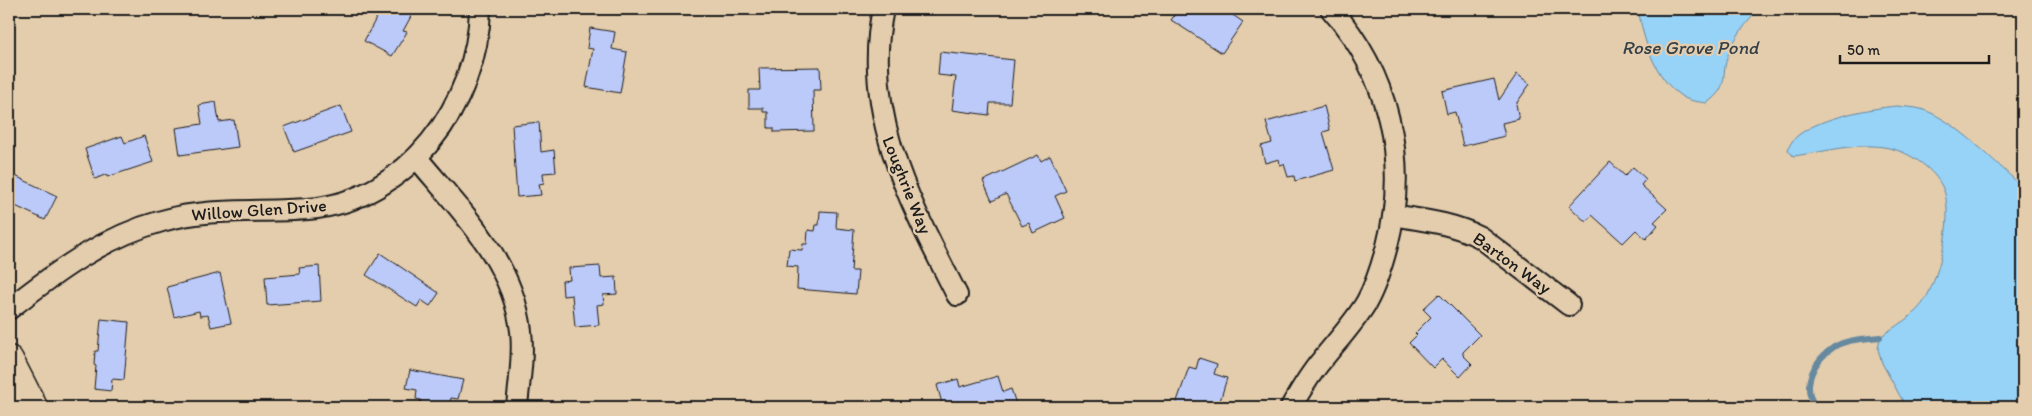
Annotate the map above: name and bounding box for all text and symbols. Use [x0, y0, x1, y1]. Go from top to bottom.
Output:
scale bar [1840, 32, 1988, 64]
water label: Rose Grove Pond [1622, 36, 1760, 59]
text: 50 m [1847, 41, 1880, 59]
street label: Loughrie Way [877, 133, 937, 238]
street label: Willow Glen Drive [191, 194, 327, 226]
street label: Barton Way [1469, 227, 1556, 299]

